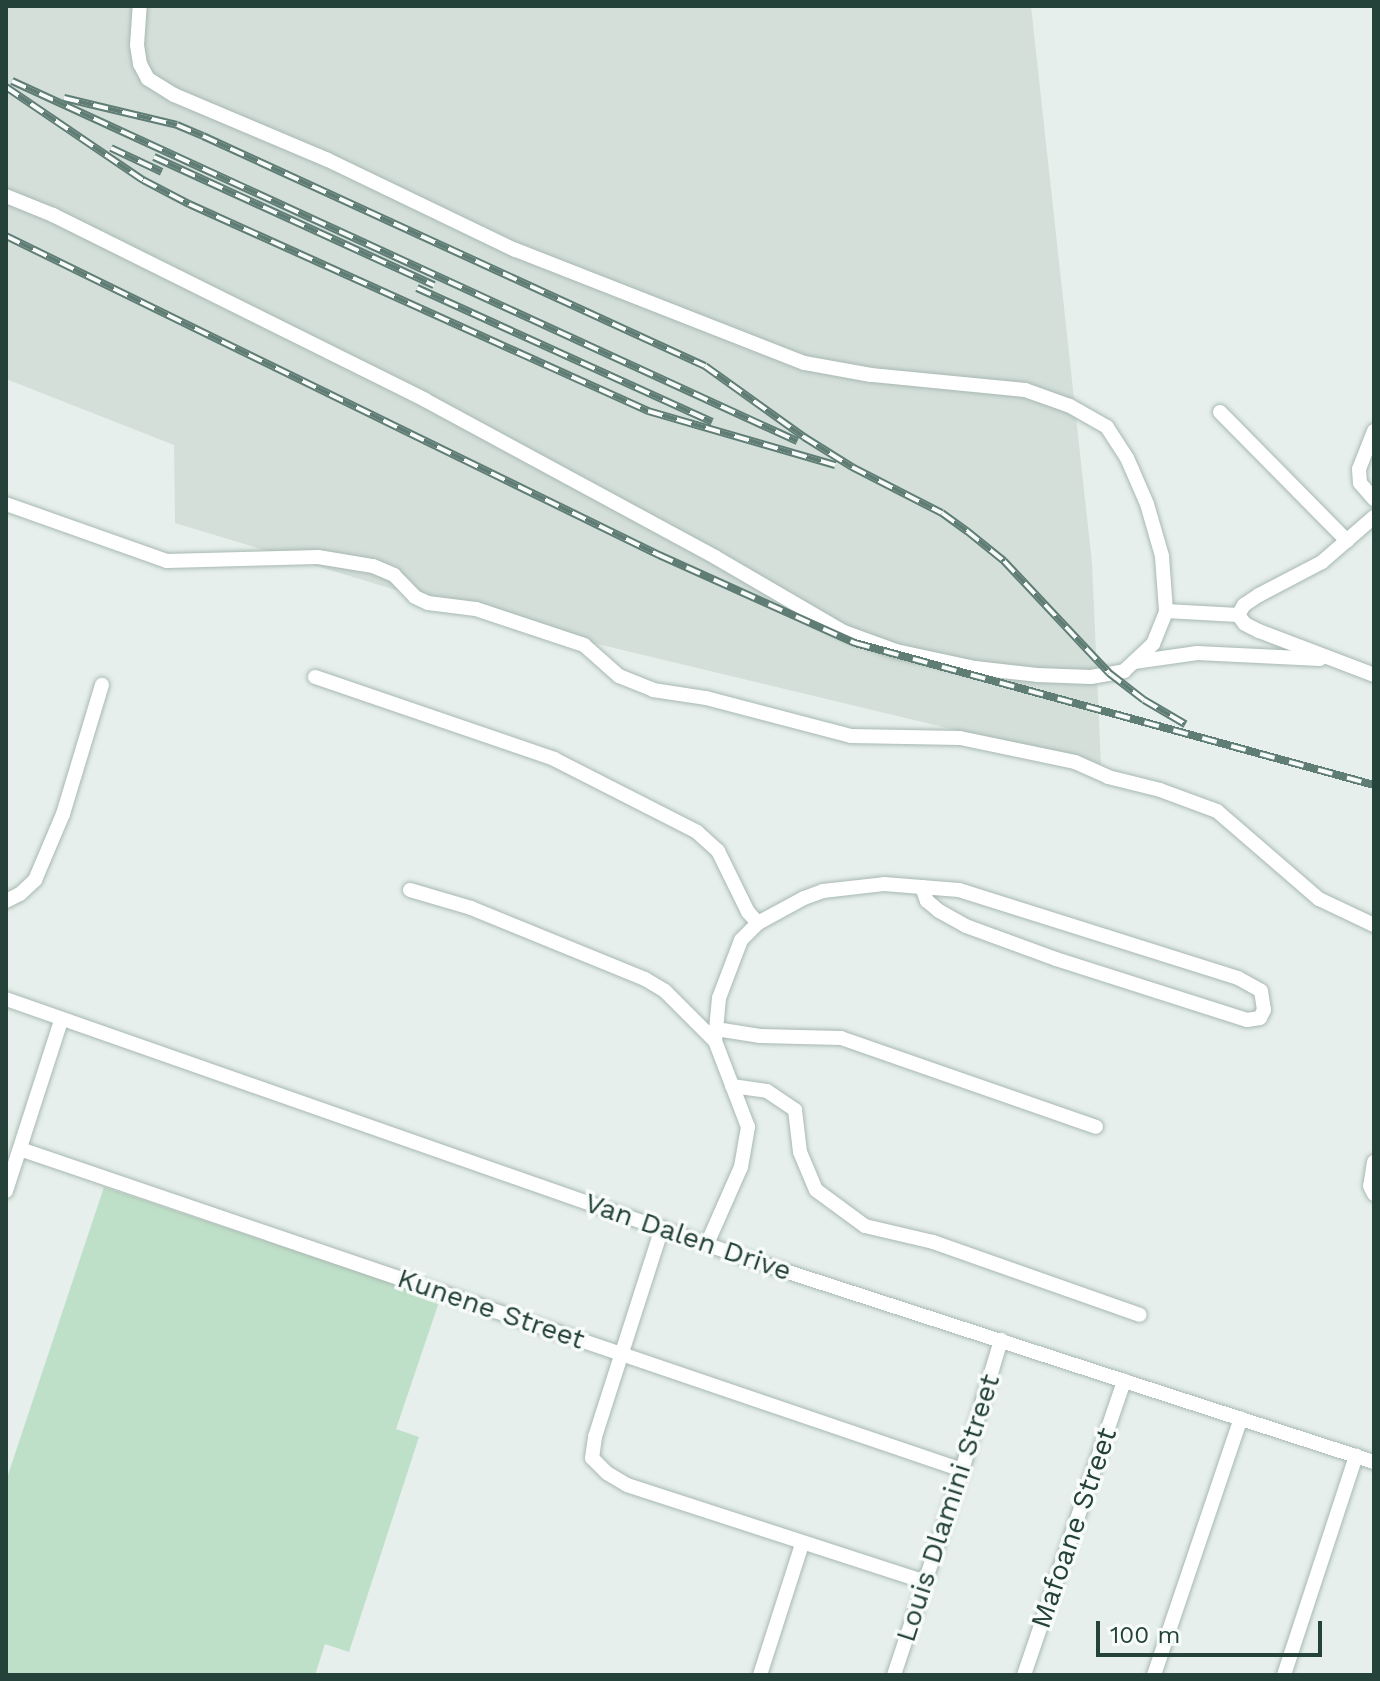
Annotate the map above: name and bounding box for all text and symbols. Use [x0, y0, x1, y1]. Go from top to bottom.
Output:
street label: Van Dalen Drive [580, 1186, 796, 1288]
street label: Kunene Street [393, 1261, 589, 1357]
street label: Louis Dlamini Street [889, 1370, 1007, 1646]
street label: Mafoane Street [1024, 1423, 1124, 1633]
scale bar [1100, 1605, 1326, 1655]
text: 100 m [1110, 1621, 1180, 1649]

